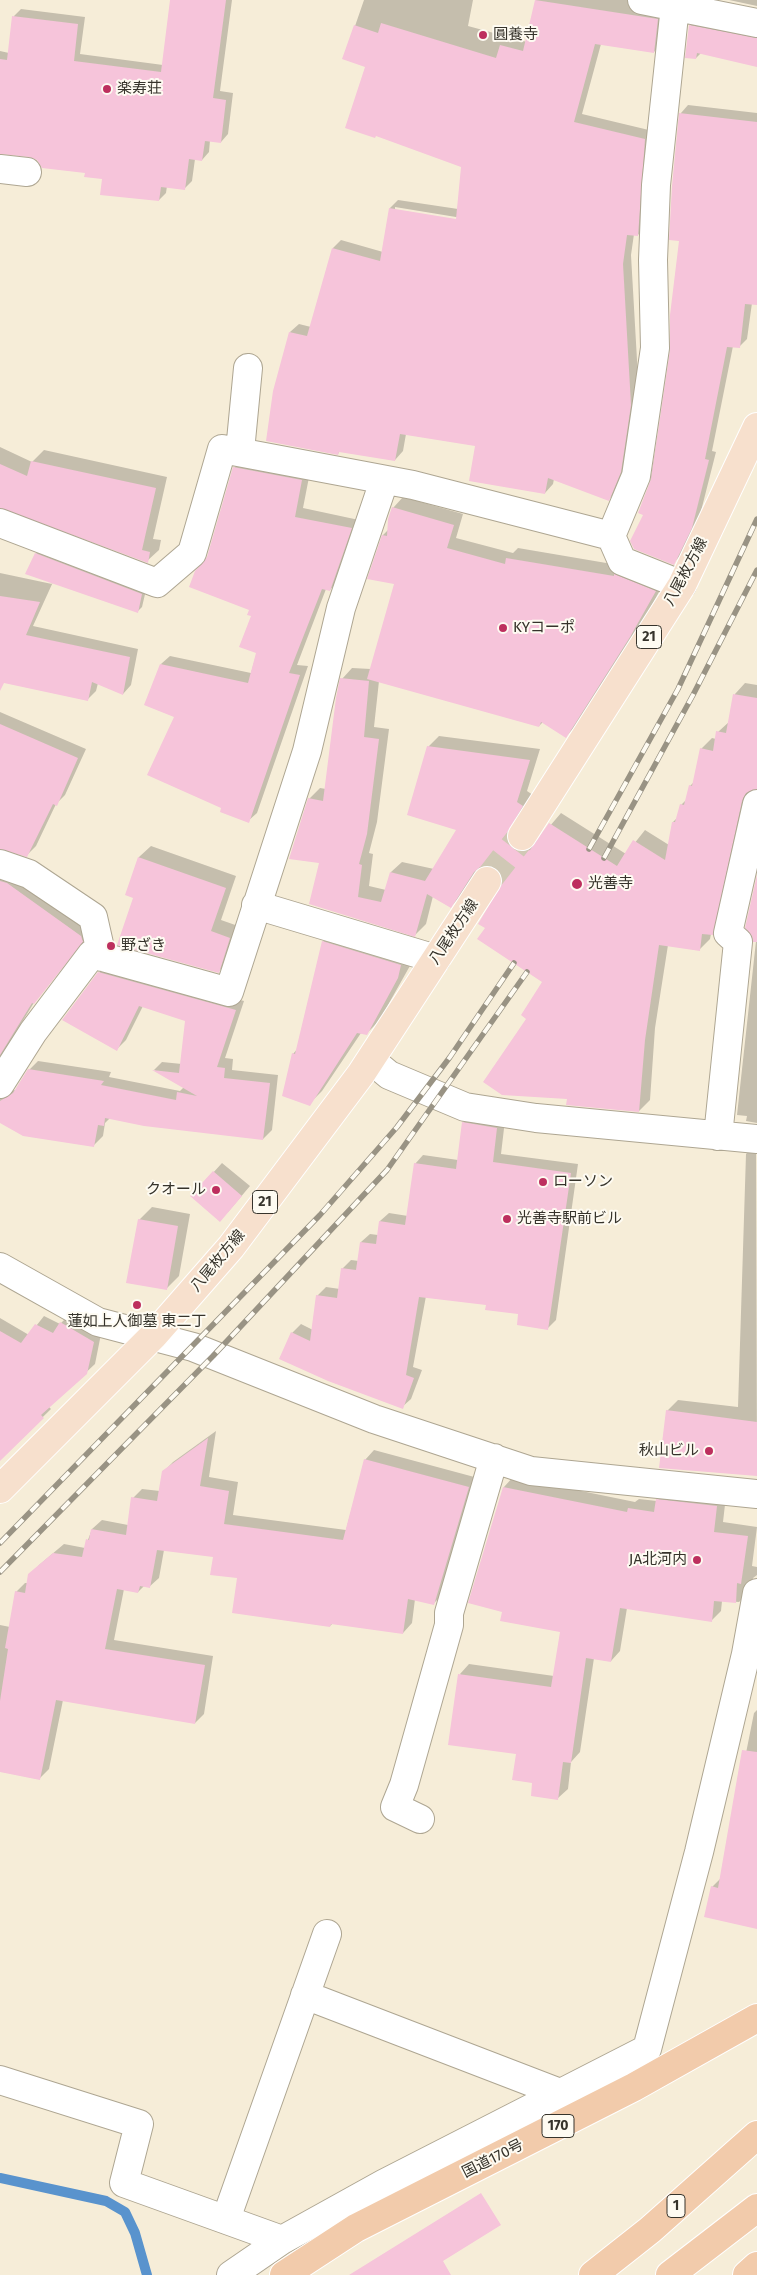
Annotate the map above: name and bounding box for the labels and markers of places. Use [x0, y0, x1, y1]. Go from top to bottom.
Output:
place label: 圓養寺 [493, 26, 538, 44]
marker: 圓養寺 [477, 29, 489, 41]
place label: 楽寿荘 [117, 80, 162, 98]
marker: 楽寿荘 [101, 83, 113, 95]
place label: KYコーポ [513, 619, 575, 637]
marker: KYコーポ [497, 622, 509, 634]
place label: 光善寺 [588, 875, 633, 893]
marker: 光善寺 [570, 877, 584, 891]
place label: 野ざき [121, 937, 166, 955]
marker: 野ざき [105, 940, 117, 952]
place label: ローソン [553, 1173, 613, 1191]
marker: ローソン [537, 1176, 549, 1188]
place label: クオール [146, 1181, 206, 1199]
marker: クオール [210, 1184, 222, 1196]
place label: 光善寺駅前ビル [517, 1210, 622, 1228]
marker: 光善寺駅前ビル [501, 1213, 513, 1225]
marker: 蓮如上人御墓 東二丁 [131, 1299, 143, 1311]
place label: 蓮如上人御墓 東二丁 [68, 1313, 206, 1331]
place label: 秋山ビル [639, 1442, 699, 1460]
marker: 秋山ビル [703, 1445, 715, 1457]
place label: JA北河内 [629, 1551, 687, 1569]
marker: JA北河内 [691, 1554, 703, 1566]

